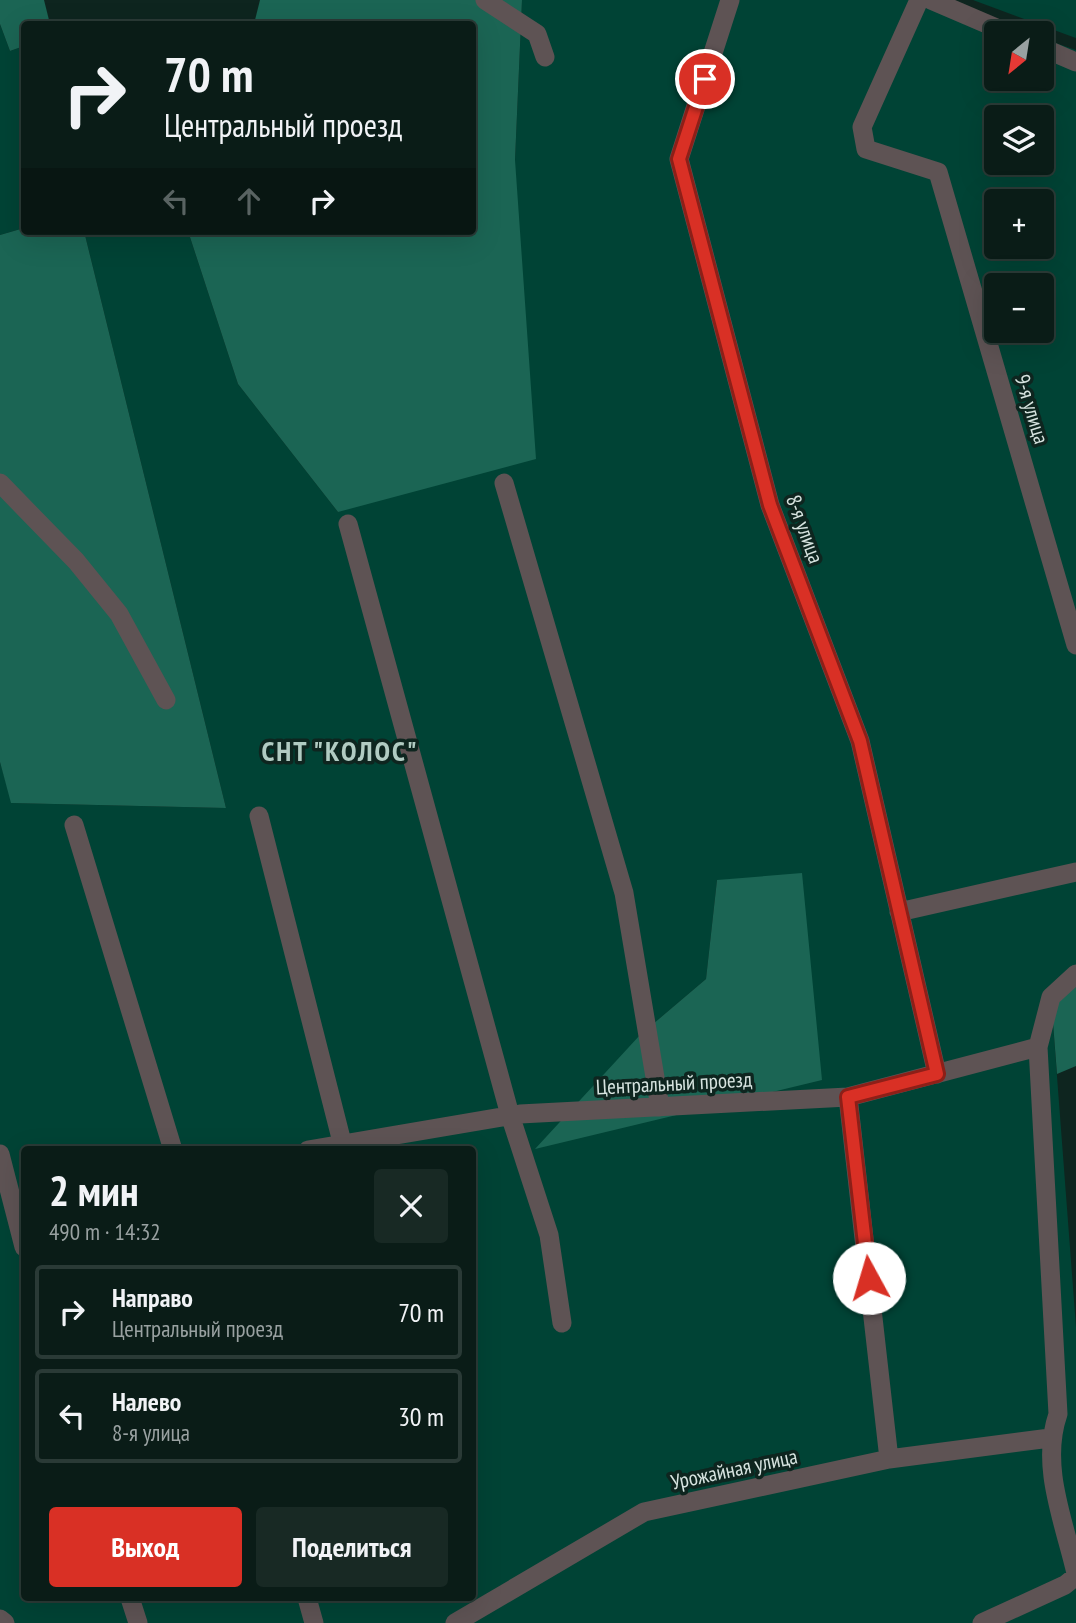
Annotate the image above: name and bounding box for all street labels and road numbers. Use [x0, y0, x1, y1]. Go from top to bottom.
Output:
street label: 9-я улица [1009, 371, 1055, 447]
street label: 8-я улица [780, 491, 830, 567]
street label: Центральный проезд [595, 1065, 753, 1101]
street label: Урожайная улица [668, 1442, 800, 1496]

